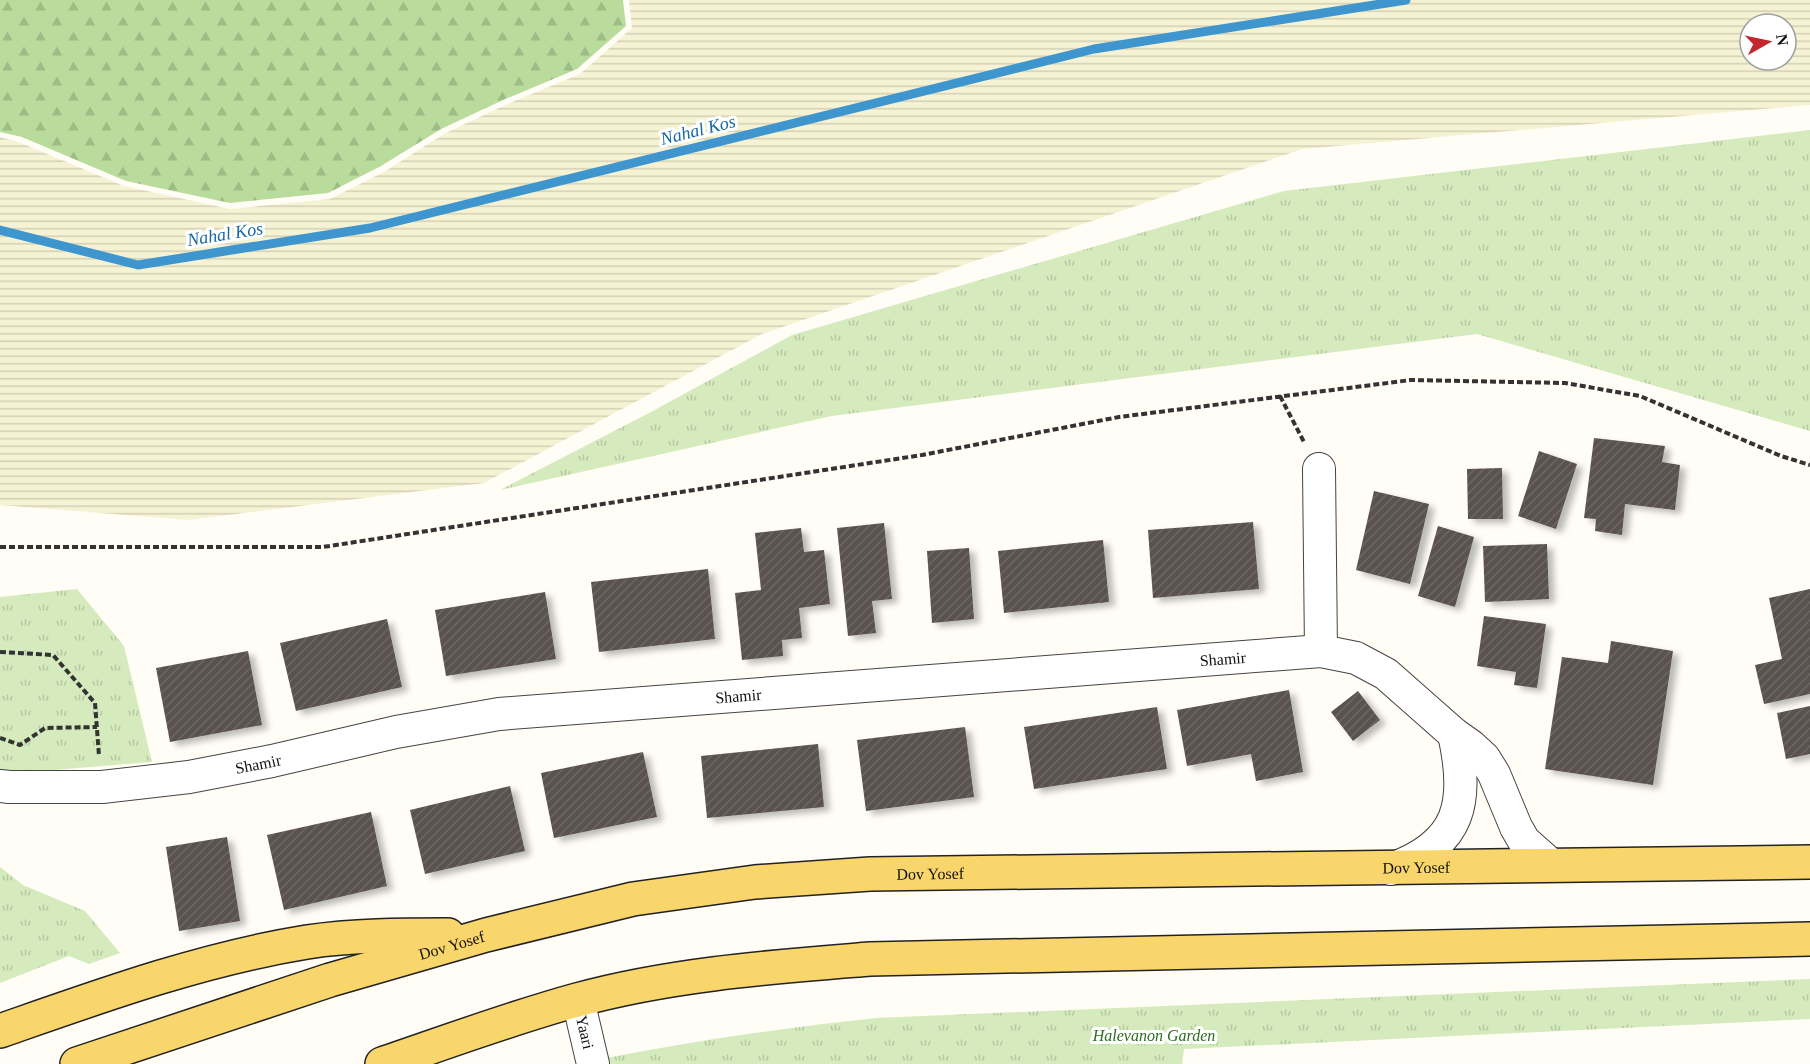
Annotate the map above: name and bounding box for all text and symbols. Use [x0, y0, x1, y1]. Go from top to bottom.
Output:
north arrow [1738, 12, 1798, 72]
text: N [1773, 33, 1792, 47]
water label: Nahal Kos [657, 111, 738, 149]
water label: Nahal Kos [185, 218, 264, 250]
street label: Shamir [1199, 648, 1247, 669]
street label: Shamir [715, 685, 763, 706]
street label: Shamir [234, 751, 283, 776]
street label: Dov Yosef [1382, 858, 1451, 876]
street label: Dov Yosef [896, 864, 965, 882]
street label: Dov Yosef [417, 927, 487, 962]
street label: Yaari [573, 1014, 598, 1051]
park label: Halevanon Garden [1092, 1027, 1215, 1044]

